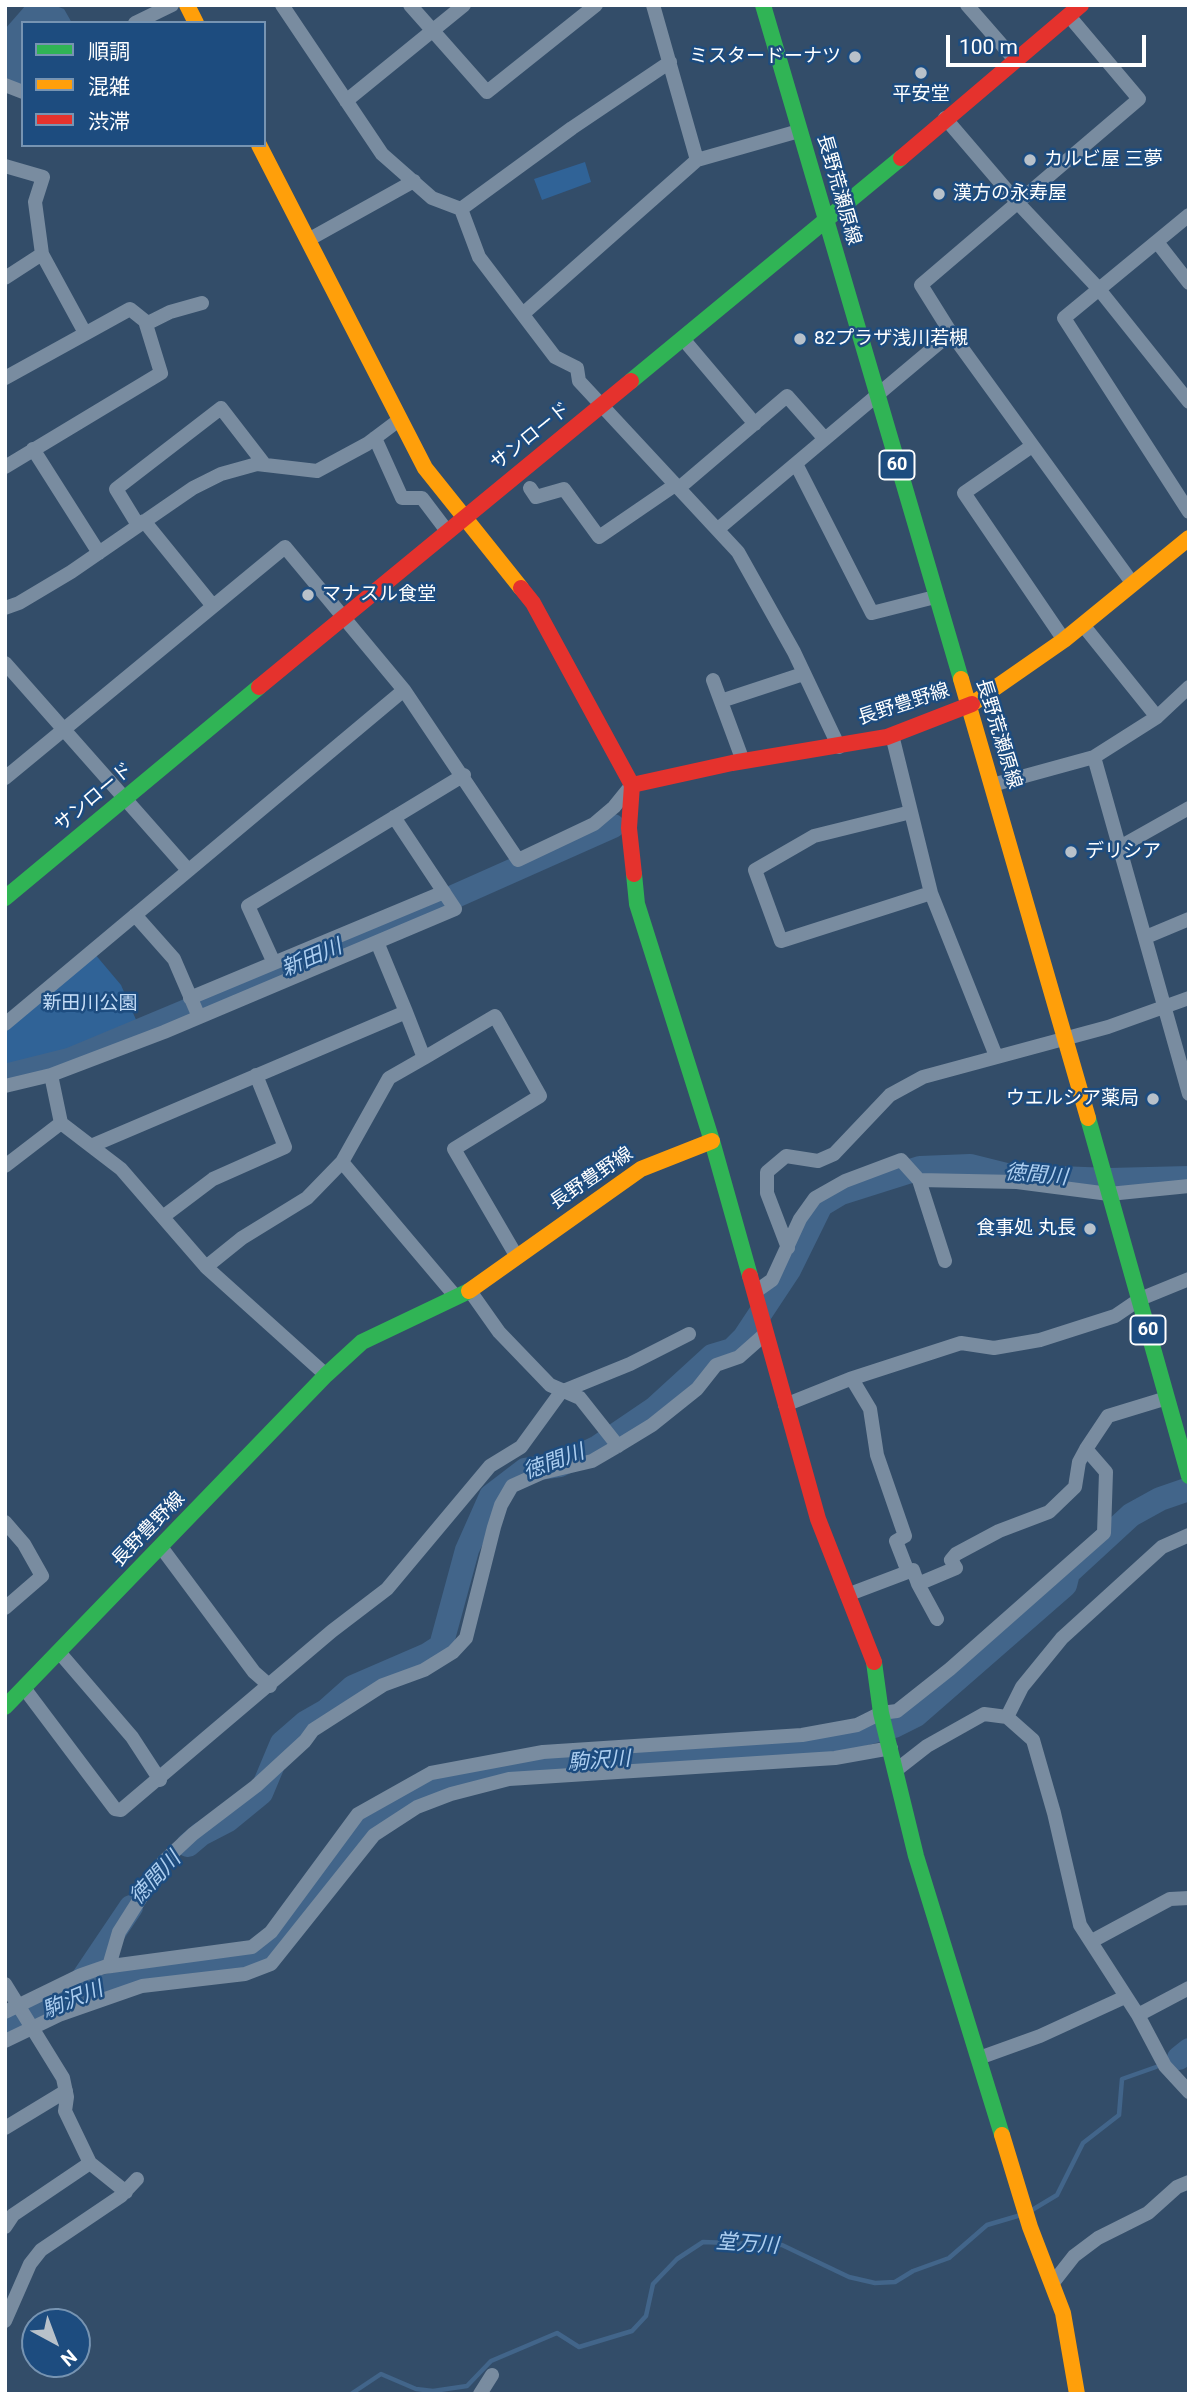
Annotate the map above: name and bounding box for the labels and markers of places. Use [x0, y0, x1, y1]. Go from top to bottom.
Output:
place label: ミスタードーナツ [689, 46, 841, 68]
marker: ミスタードーナツ [847, 49, 863, 65]
marker: 平安堂 [913, 65, 929, 81]
place label: 平安堂 [893, 84, 949, 106]
place label: カルビ屋 三夢 [1044, 149, 1163, 171]
marker: カルビ屋 三夢 [1022, 152, 1038, 168]
place label: 漢方の永寿屋 [953, 183, 1067, 205]
marker: 漢方の永寿屋 [931, 186, 947, 202]
place label: 82プラザ浅川若槻 [814, 328, 968, 350]
marker: 82プラザ浅川若槻 [792, 331, 808, 347]
place label: マナスル食堂 [322, 584, 436, 606]
marker: マナスル食堂 [300, 587, 316, 603]
place label: デリシア [1085, 841, 1161, 863]
marker: デリシア [1063, 844, 1079, 860]
place label: ウエルシア薬局 [1006, 1088, 1139, 1110]
marker: ウエルシア薬局 [1145, 1091, 1161, 1107]
place label: 食事処 丸長 [976, 1218, 1076, 1240]
marker: 食事処 丸長 [1082, 1221, 1098, 1237]

